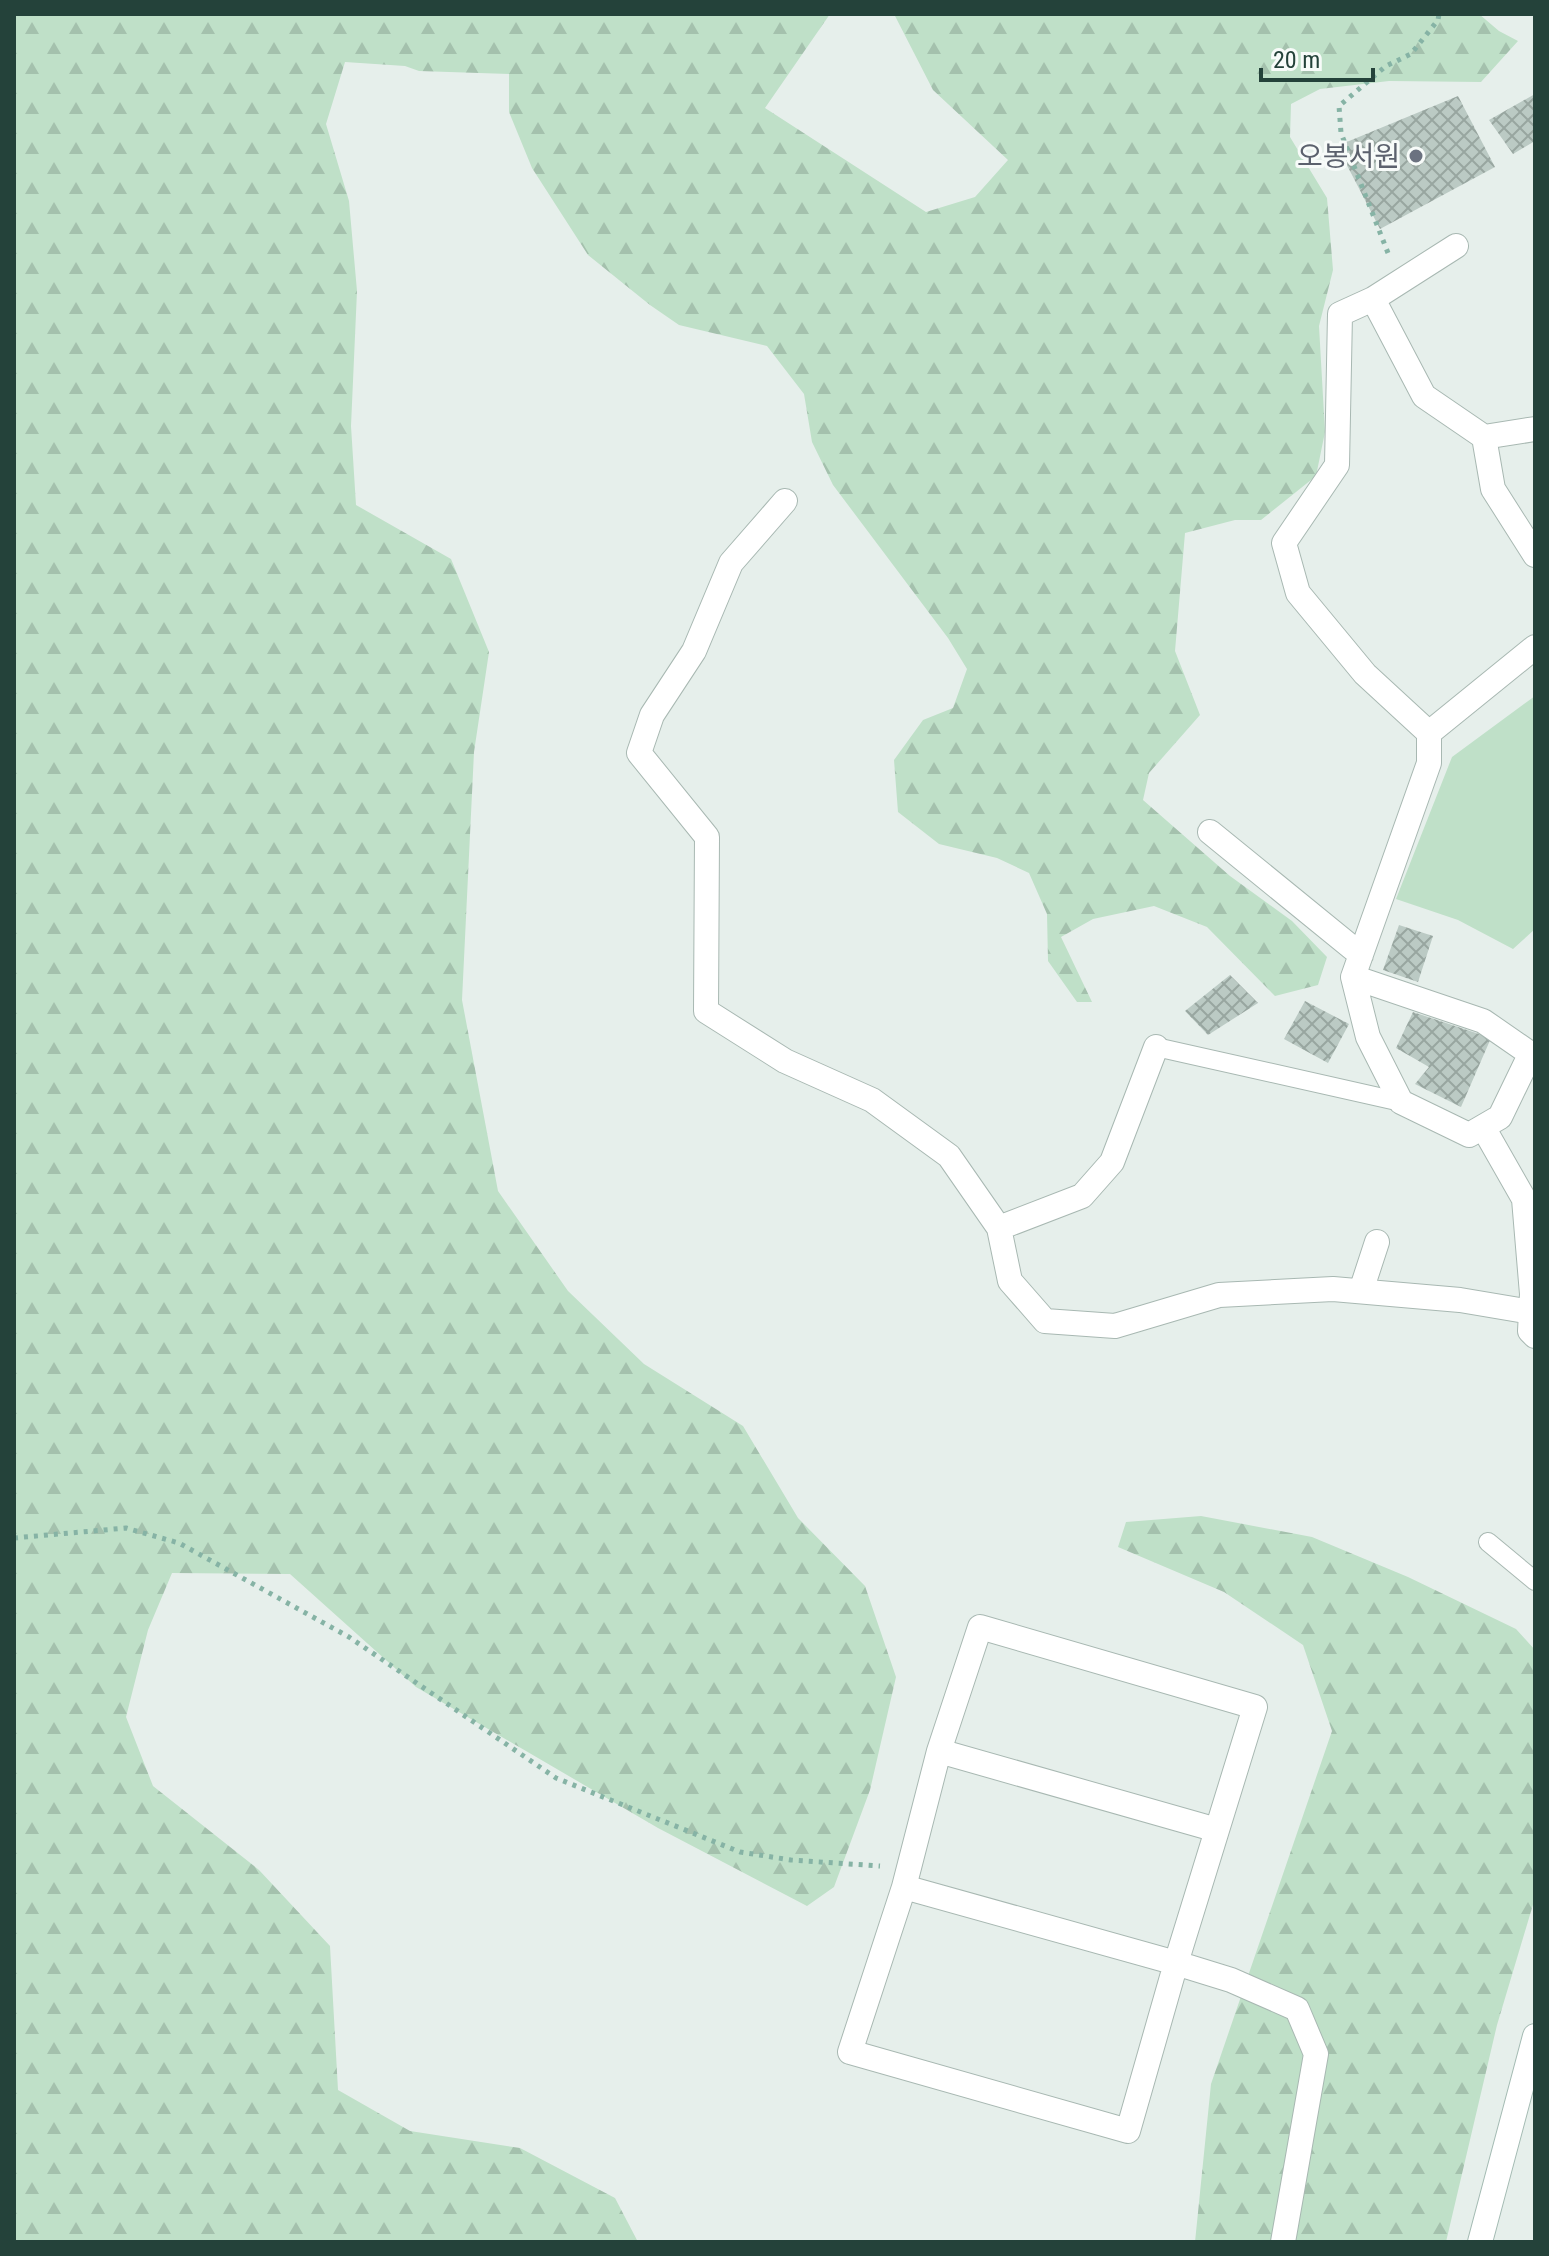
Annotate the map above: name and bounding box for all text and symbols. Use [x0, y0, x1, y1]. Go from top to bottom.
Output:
scale bar [1261, 32, 1373, 82]
text: 20 m [1273, 46, 1320, 74]
place label: 오봉서원 [1297, 140, 1400, 173]
marker: 오봉서원 [1407, 147, 1425, 165]

